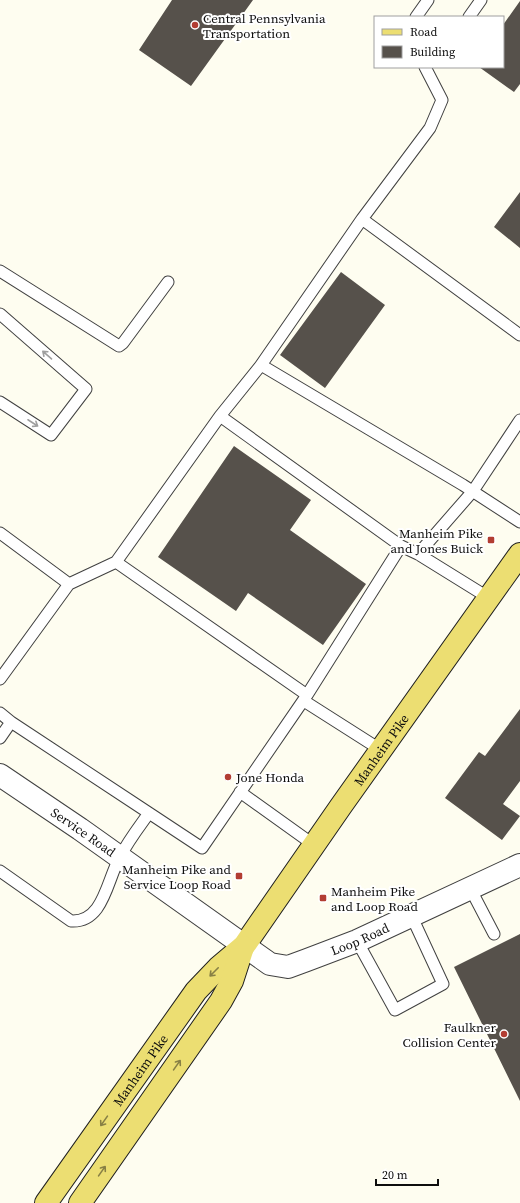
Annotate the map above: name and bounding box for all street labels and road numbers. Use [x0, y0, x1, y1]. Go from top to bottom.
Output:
street label: Manheim Pike [350, 710, 413, 789]
street label: Service Road [48, 804, 120, 861]
street label: Loop Road [328, 918, 392, 959]
street label: Manheim Pike [109, 1030, 172, 1109]

